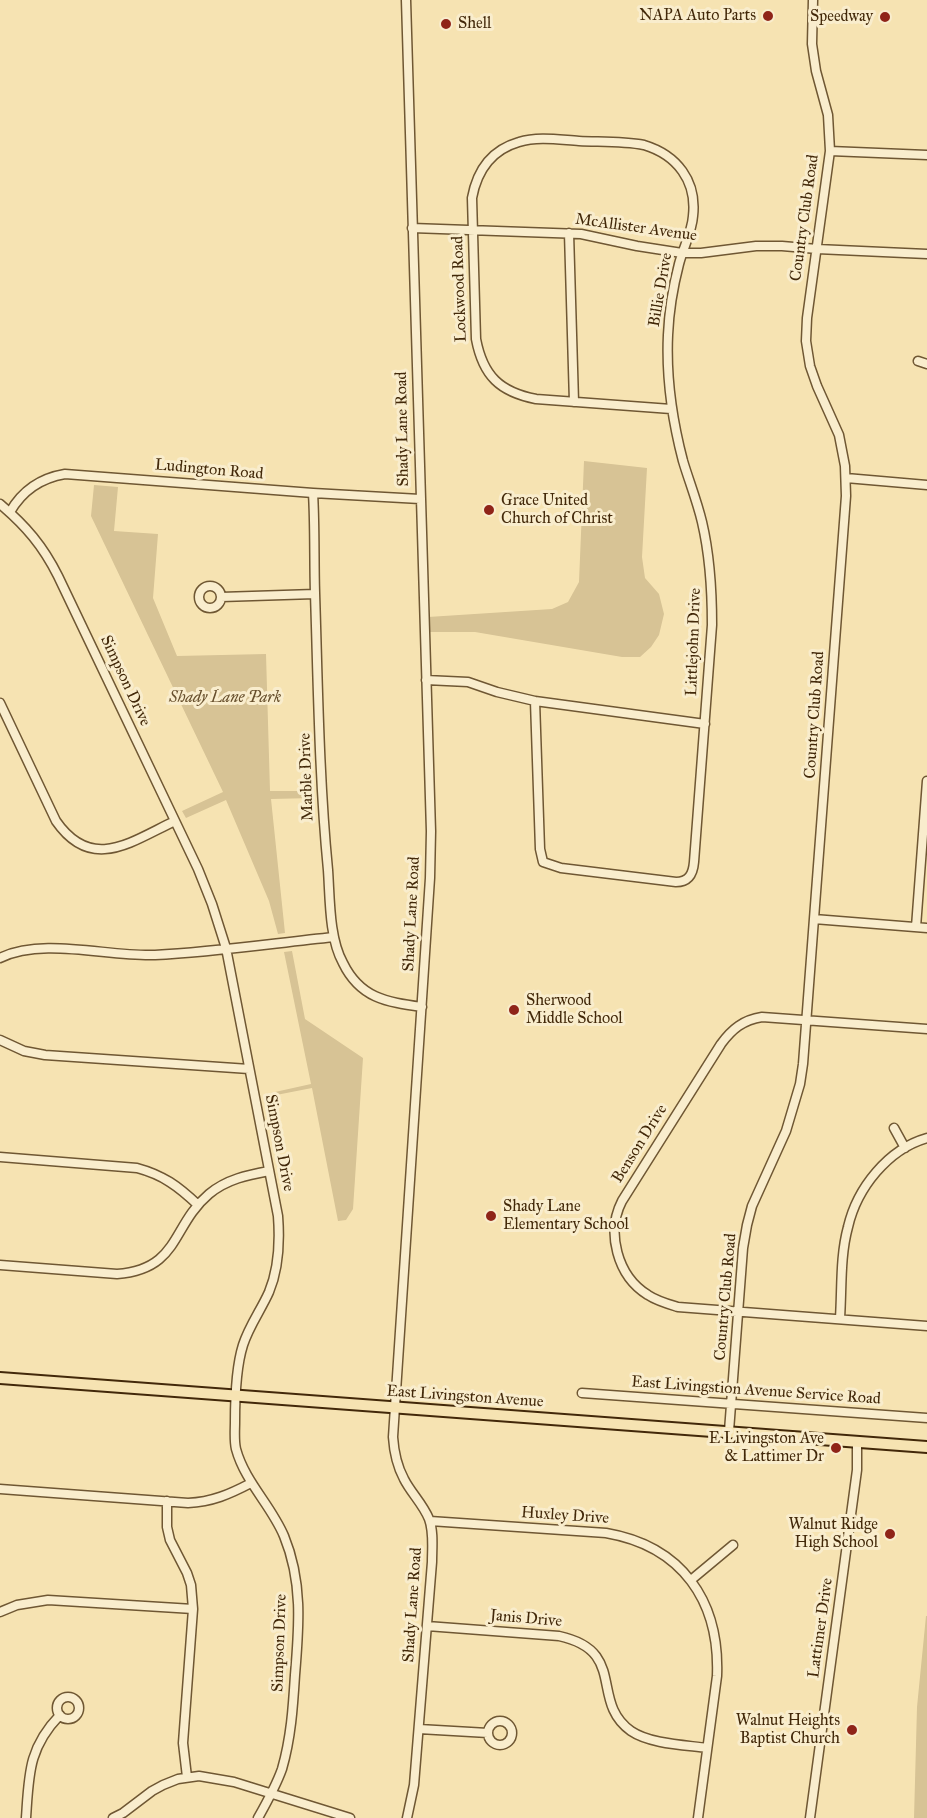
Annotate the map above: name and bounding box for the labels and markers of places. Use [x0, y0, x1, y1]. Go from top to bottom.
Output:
place label: NAPA Auto Parts [639, 6, 756, 26]
place label: Speedway [810, 7, 873, 27]
marker: NAPA Auto Parts [761, 9, 775, 23]
marker: Speedway [878, 10, 892, 24]
place label: Shell [458, 14, 491, 34]
marker: Shell [439, 17, 453, 31]
place label: Grace United Church of Christ [501, 491, 613, 529]
marker: Grace United Church of Christ [482, 503, 496, 517]
place label: Sherwood Middle School [526, 991, 623, 1029]
marker: Sherwood Middle School [507, 1003, 521, 1017]
place label: Shady Lane Elementary School [503, 1197, 629, 1235]
marker: Shady Lane Elementary School [484, 1209, 498, 1223]
place label: E Livingston Ave & Lattimer Dr [709, 1429, 824, 1467]
marker: E Livingston Ave & Lattimer Dr [829, 1441, 843, 1455]
place label: Walnut Ridge High School [789, 1515, 878, 1553]
marker: Walnut Ridge High School [883, 1527, 897, 1541]
place label: Walnut Heights Baptist Church [736, 1711, 840, 1749]
marker: Walnut Heights Baptist Church [845, 1723, 859, 1737]

